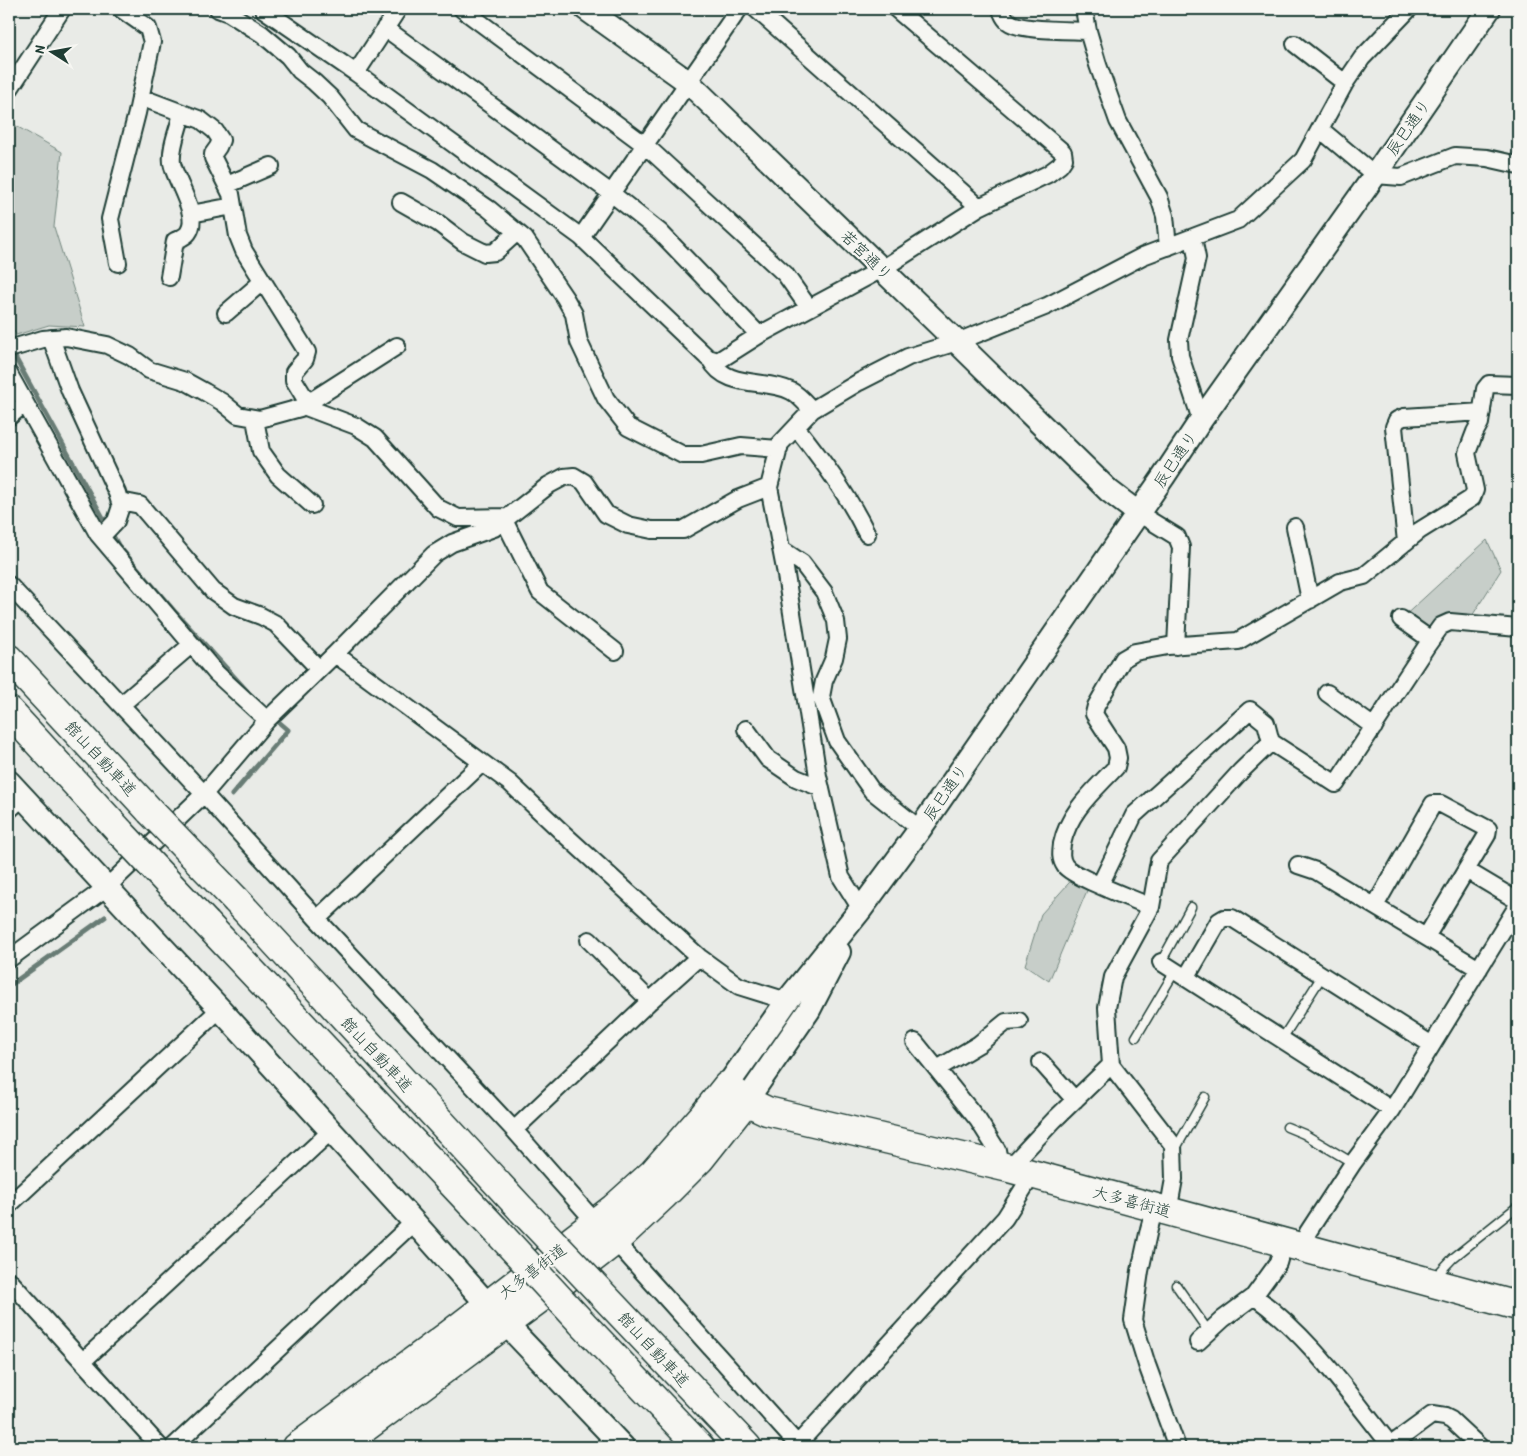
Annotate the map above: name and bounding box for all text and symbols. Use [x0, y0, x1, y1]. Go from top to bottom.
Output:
north arrow [28, 28, 78, 78]
text: N [29, 43, 49, 55]
street label: 辰巳通り [1381, 94, 1435, 160]
street label: 若宮通り [836, 225, 898, 285]
street label: 辰巳通り [1148, 426, 1202, 492]
street label: 館山自動車道 [60, 715, 142, 801]
street label: 辰巳通り [918, 759, 972, 825]
street label: 館山自動車道 [336, 1011, 418, 1097]
street label: 大多喜街道 [1091, 1180, 1173, 1222]
street label: 大多喜街道 [493, 1238, 571, 1304]
street label: 館山自動車道 [613, 1306, 695, 1392]

